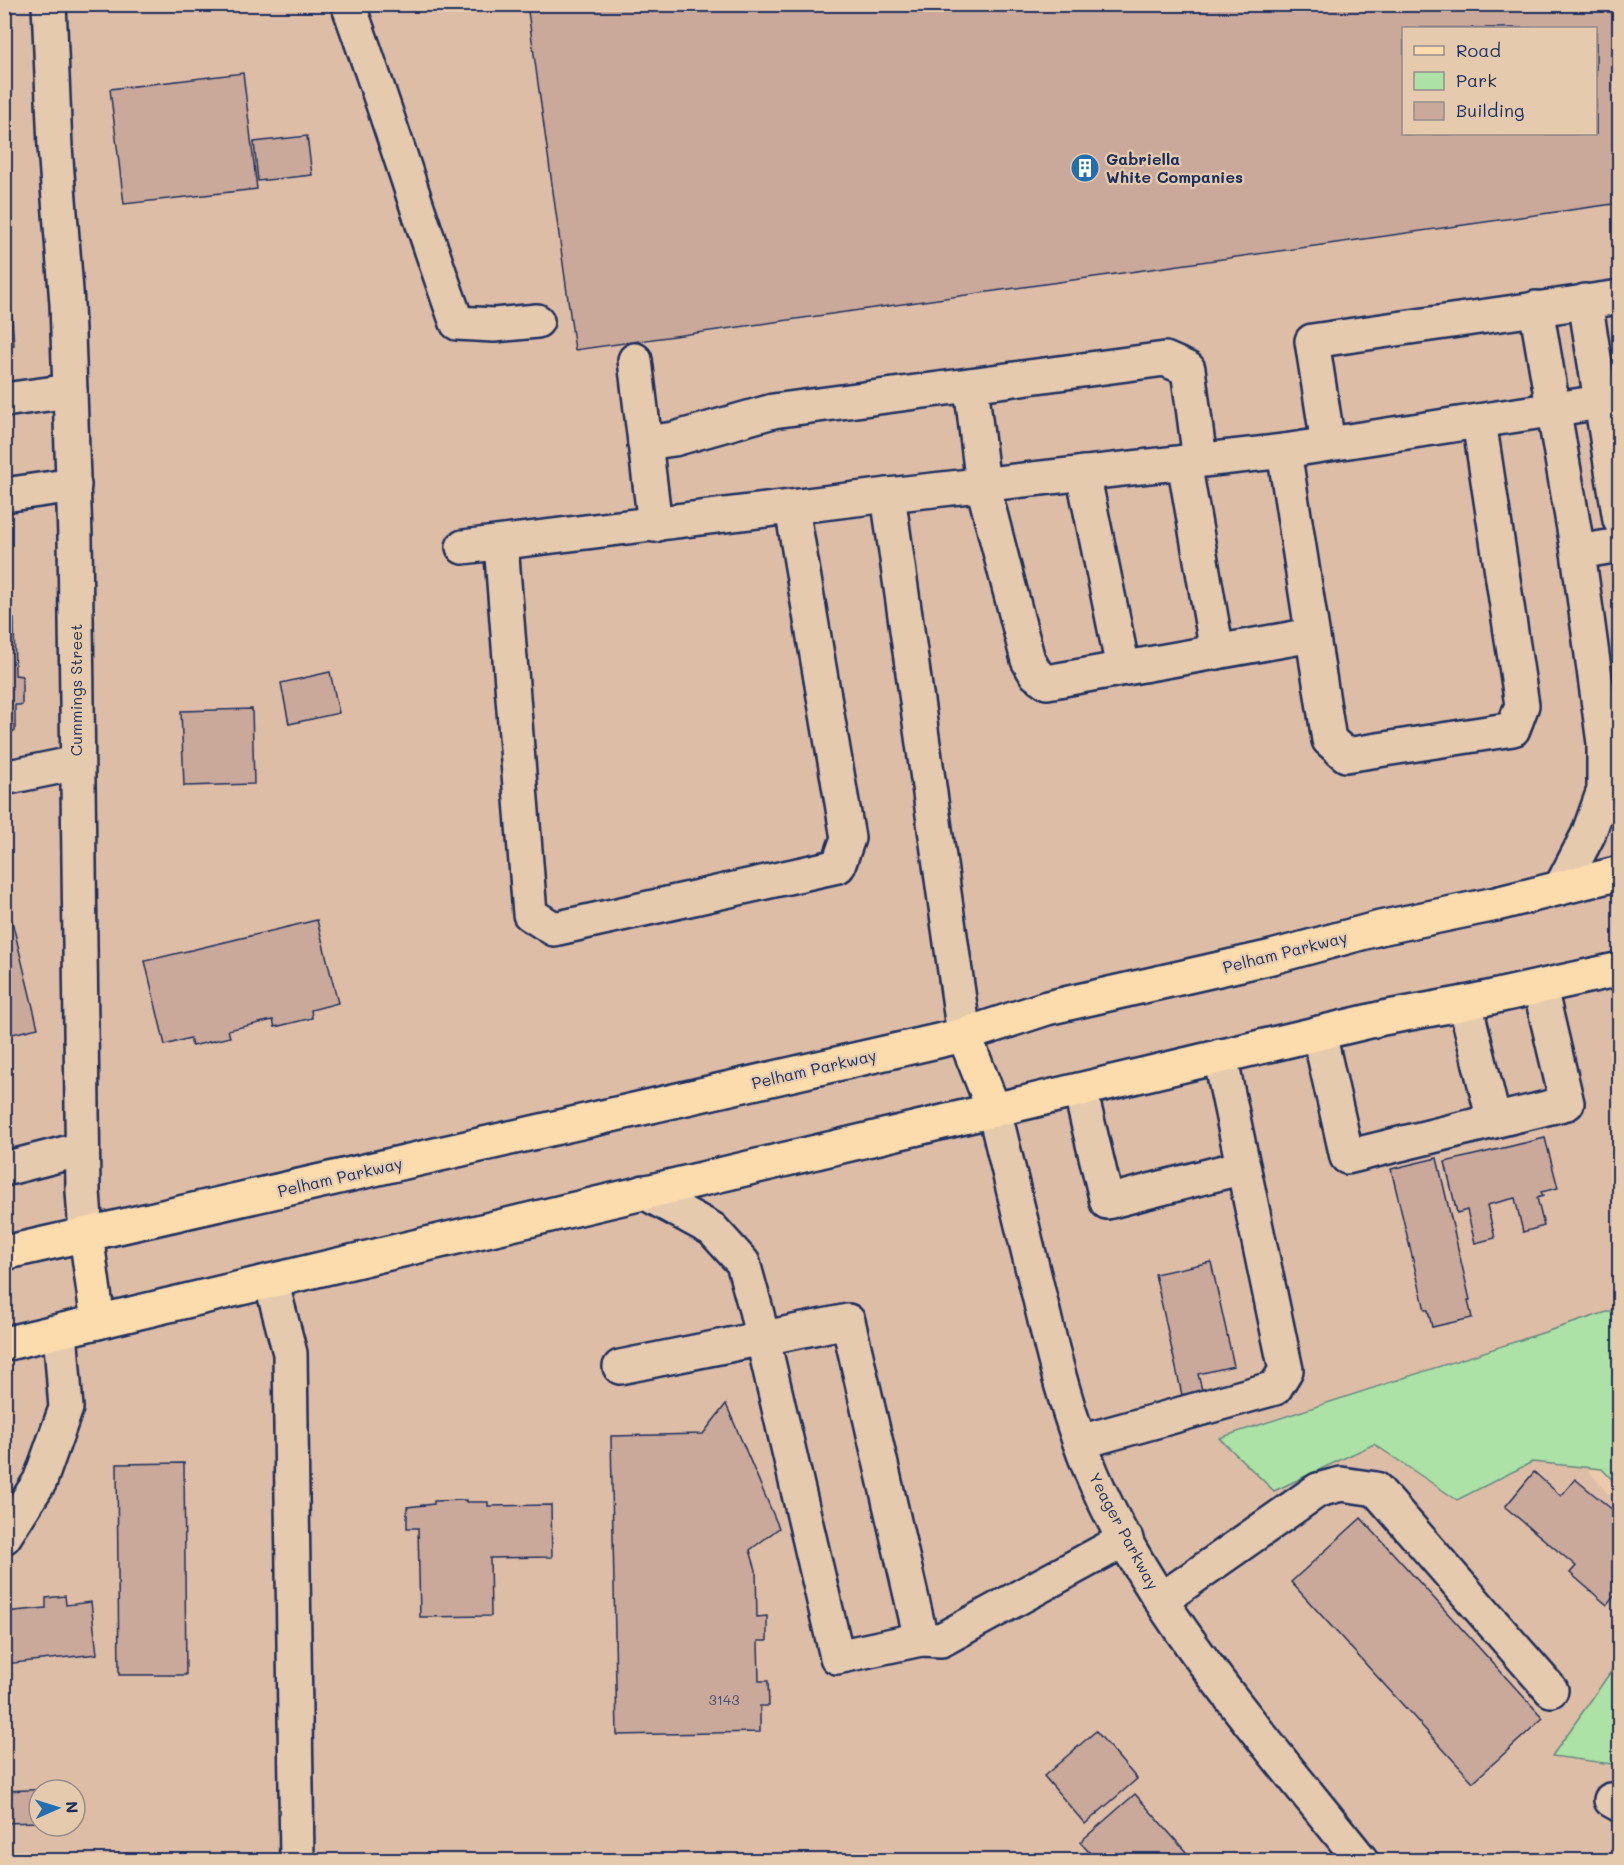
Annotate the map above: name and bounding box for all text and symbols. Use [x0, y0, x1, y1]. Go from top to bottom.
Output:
legend [1402, 27, 1597, 135]
text: Road [1456, 38, 1501, 62]
text: Park [1456, 68, 1497, 92]
text: Building [1456, 98, 1524, 122]
place label: Gabriella White Companies [1106, 148, 1243, 187]
building icon: Gabriella White Companies [1069, 152, 1101, 184]
street label: Cummings Street [65, 624, 86, 756]
street label: Pelham Parkway [1220, 926, 1349, 977]
street label: Pelham Parkway [749, 1044, 878, 1093]
street label: Pelham Parkway [275, 1152, 404, 1201]
street label: Yeager Parkway [1085, 1469, 1164, 1593]
house number: 3143 [709, 1690, 739, 1709]
north arrow [27, 1778, 87, 1838]
text: N [62, 1801, 83, 1814]

